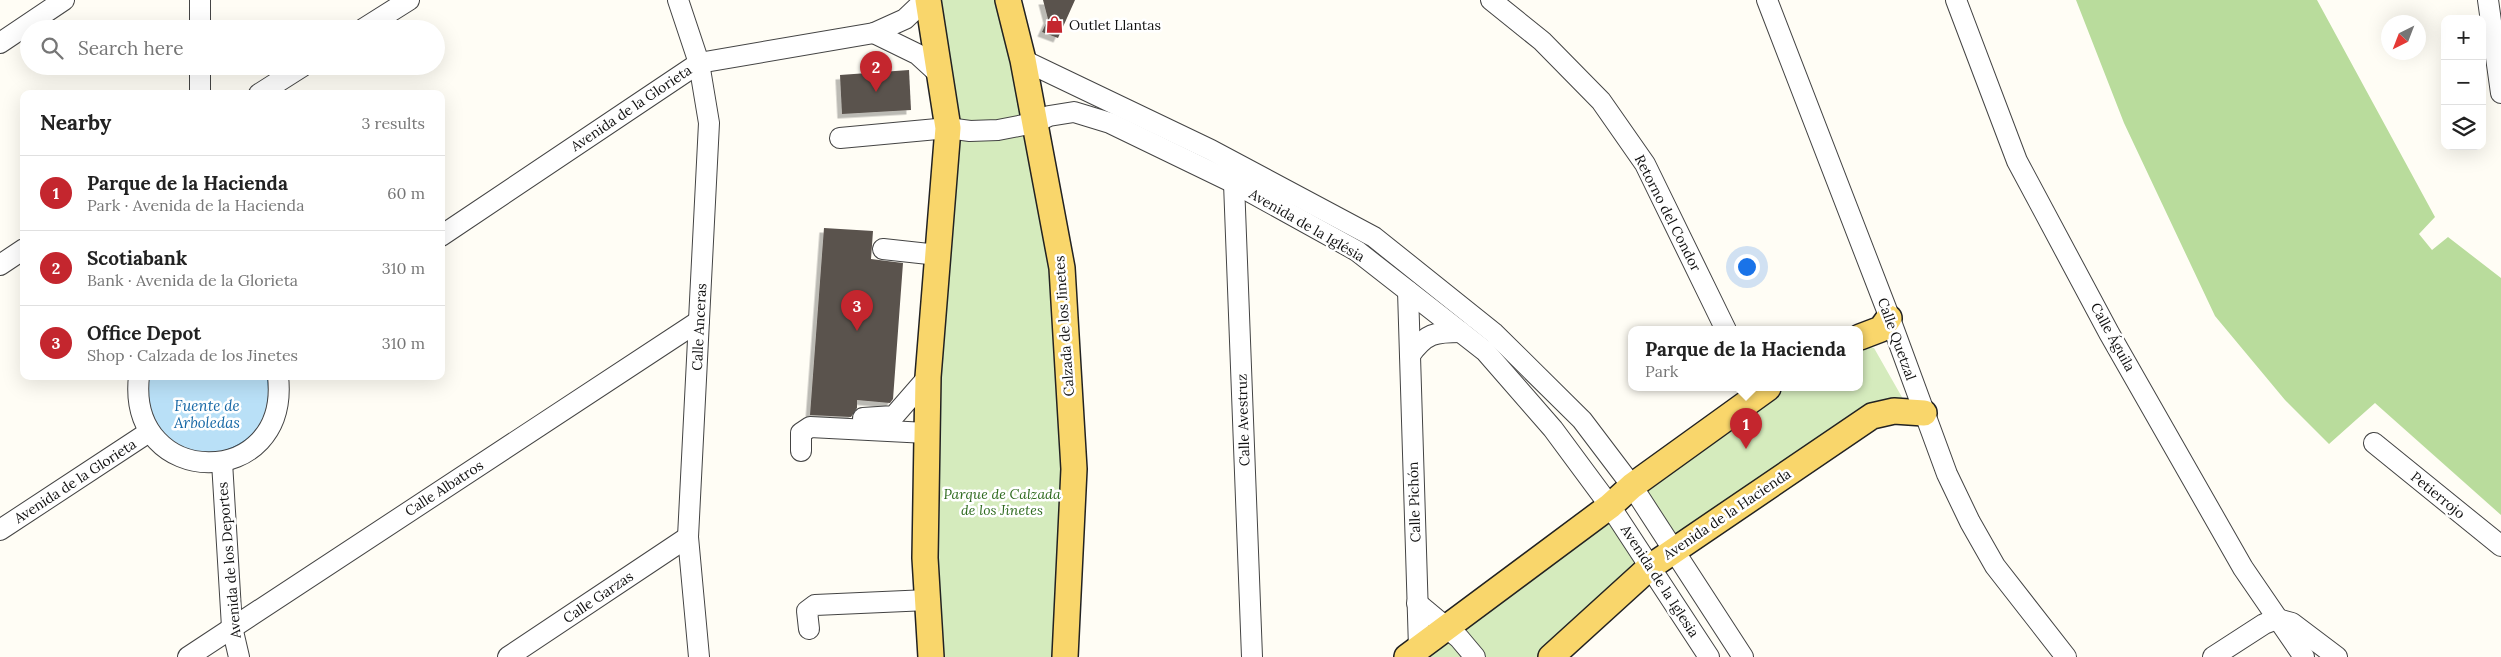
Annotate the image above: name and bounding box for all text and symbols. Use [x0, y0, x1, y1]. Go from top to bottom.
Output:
shop icon: Outlet Llantas [1045, 15, 1065, 35]
north arrow [2381, 15, 2426, 60]
map controls [2441, 15, 2486, 150]
button: + [2441, 15, 2486, 60]
place label: Outlet Llantas [1069, 16, 1161, 34]
search box [20, 20, 445, 75]
icon: search [38, 34, 66, 62]
text: Search here [78, 36, 184, 60]
pin: 2 [860, 51, 892, 92]
button: − [2441, 60, 2486, 105]
street label: Avenida de la Glorieta [566, 61, 695, 156]
button: layers [2441, 105, 2486, 150]
text: Nearby [40, 109, 111, 136]
text: 3 results [361, 113, 425, 133]
street label: Retorno del Condor [1631, 152, 1705, 274]
text: Parque de la Hacienda [87, 171, 288, 195]
text: 1 [53, 183, 59, 203]
text: 60 m [387, 183, 425, 203]
street label: Avenida de la Iglésia [1245, 184, 1368, 265]
text: Park · Avenida de la Hacienda [87, 195, 304, 215]
text: Scotiabank [87, 246, 187, 270]
your location [1734, 254, 1760, 280]
street label: Calzada de los Jinetes [1050, 255, 1078, 397]
text: 2 [52, 258, 60, 278]
text: 310 m [382, 258, 425, 278]
text: Bank · Avenida de la Glorieta [87, 270, 298, 290]
street label: Calle Anceras [688, 283, 710, 371]
pin: 3 [841, 290, 873, 331]
street label: Calle Quetzal [1874, 295, 1920, 383]
street label: Calle Águila [2087, 300, 2139, 374]
text: Office Depot [87, 321, 201, 345]
popup [1628, 326, 1863, 391]
text: 3 [52, 333, 60, 353]
text: 310 m [382, 333, 425, 353]
text: Parque de la Hacienda [1645, 337, 1846, 361]
text: Shop · Calzada de los Jinetes [87, 345, 298, 365]
text: Park [1645, 361, 1678, 381]
street label: Calle Avestruz [1232, 373, 1254, 467]
water label: Fuente de Arboledas [173, 396, 240, 432]
pin: 1 [1730, 408, 1762, 449]
street label: Avenida de la Glorieta [10, 435, 139, 528]
street label: Calle Albatros [401, 456, 487, 520]
street label: Calle Pichón [1404, 461, 1424, 543]
street label: Avenida de la Hacienda [1659, 465, 1794, 564]
street label: Petierrojo [2407, 468, 2469, 522]
street label: Avenida de los Deportes [213, 481, 245, 640]
park label: Parque de Calzada de los Jinetes [943, 485, 1061, 519]
street label: Avenida de la Iglesia [1616, 520, 1703, 641]
street label: Calle Garzas [560, 567, 636, 627]

